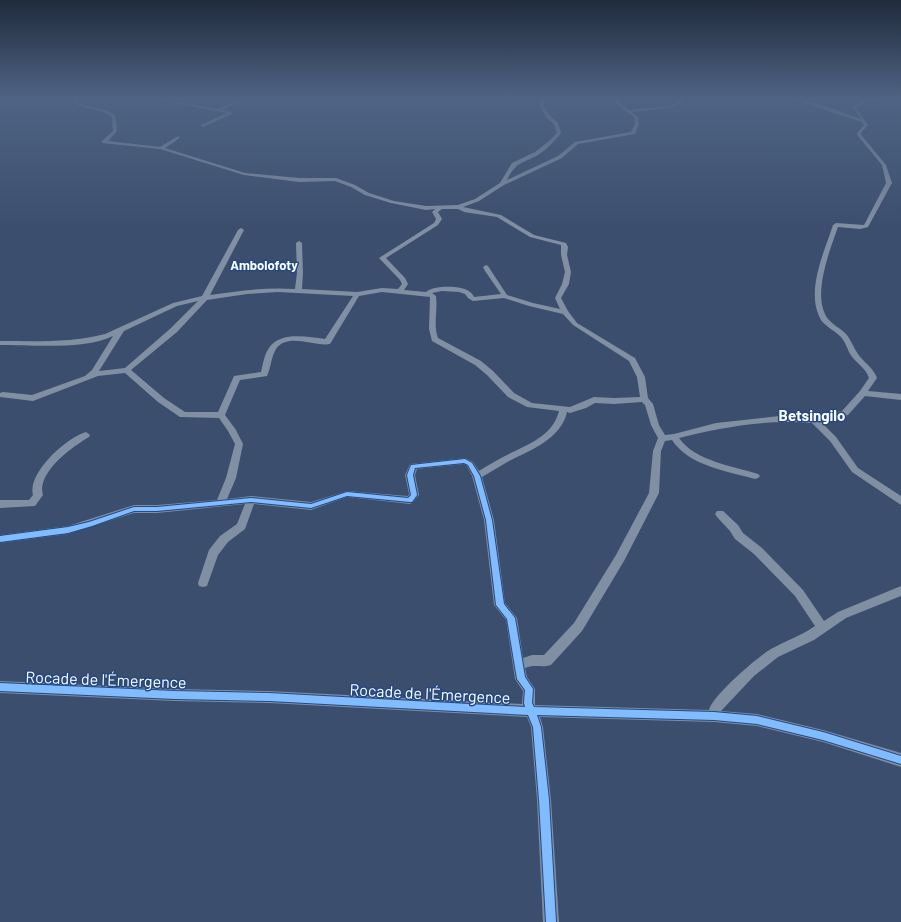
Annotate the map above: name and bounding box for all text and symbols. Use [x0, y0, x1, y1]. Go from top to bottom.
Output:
district label: Ambolofoty [230, 257, 298, 273]
district label: Betsingilo [779, 406, 845, 424]
street label: Rocade de l'Émergence [25, 667, 187, 691]
street label: Rocade de l'Émergence [349, 679, 511, 707]

